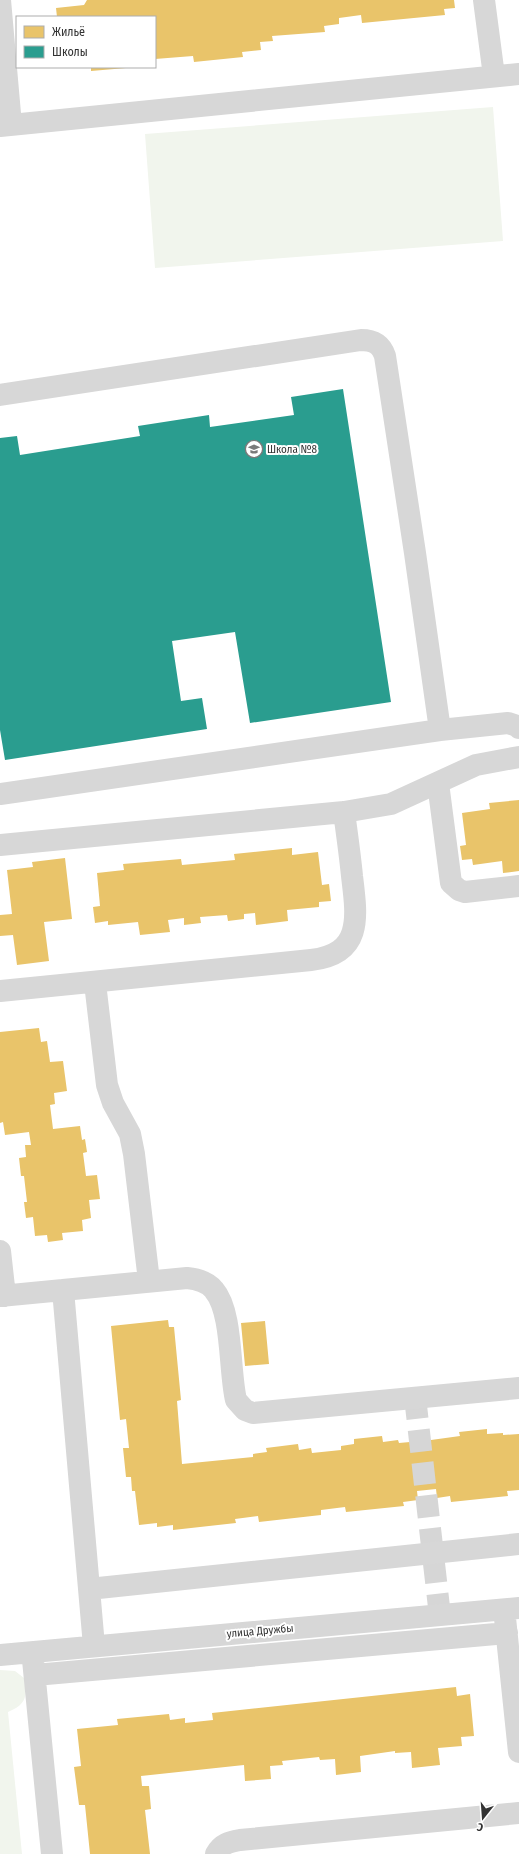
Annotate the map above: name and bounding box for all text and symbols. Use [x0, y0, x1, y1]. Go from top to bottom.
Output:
legend [16, 16, 156, 68]
text: Жильё [52, 25, 85, 39]
text: Школы [52, 45, 88, 59]
school or university icon: Школа №8 [244, 439, 264, 459]
place label: Школа №8 [267, 443, 317, 456]
street label: улица Дружбы [226, 1622, 294, 1640]
north arrow [463, 1798, 503, 1838]
text: С [475, 1820, 485, 1834]

